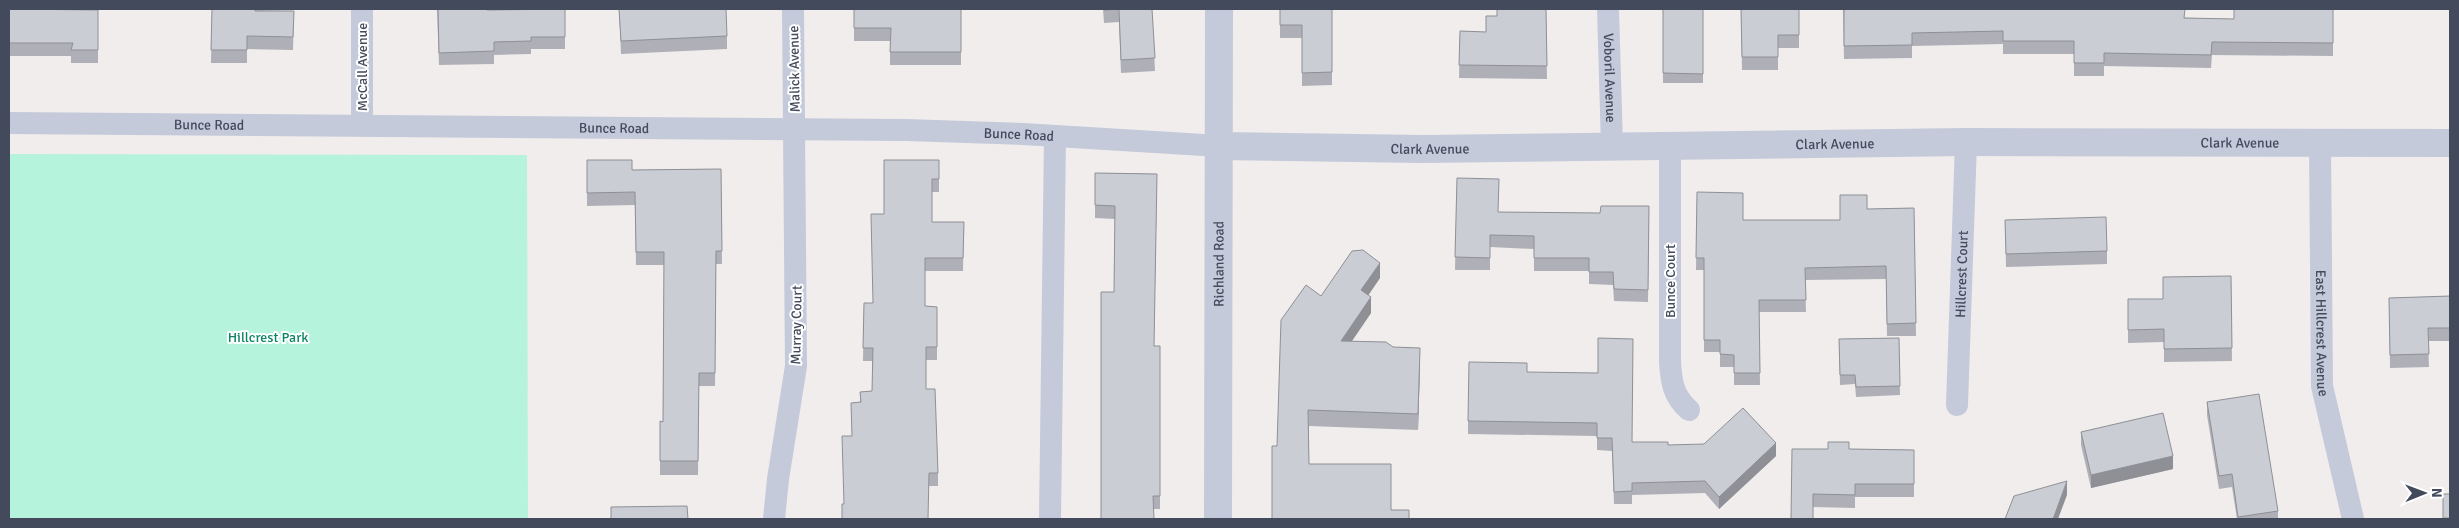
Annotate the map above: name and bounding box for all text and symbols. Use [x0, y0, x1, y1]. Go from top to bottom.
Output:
street label: McCall Avenue [354, 23, 371, 111]
street label: Malick Avenue [785, 25, 804, 113]
street label: Voboril Avenue [1600, 33, 1619, 123]
street label: Bunce Road [174, 116, 244, 134]
street label: Bunce Road [579, 119, 649, 137]
street label: Bunce Road [983, 125, 1055, 145]
street label: Clark Avenue [2201, 134, 2279, 152]
street label: Clark Avenue [1795, 135, 1874, 153]
street label: Clark Avenue [1390, 140, 1469, 158]
street label: Richland Road [1210, 221, 1228, 307]
street label: Hillcrest Court [1952, 230, 1972, 318]
street label: Bunce Court [1662, 244, 1679, 318]
street label: East Hillcrest Avenue [2312, 270, 2332, 398]
street label: Murray Court [787, 285, 806, 365]
park label: Hillcrest Park [228, 329, 308, 346]
north arrow [2399, 468, 2449, 518]
text: N [2428, 488, 2445, 498]

